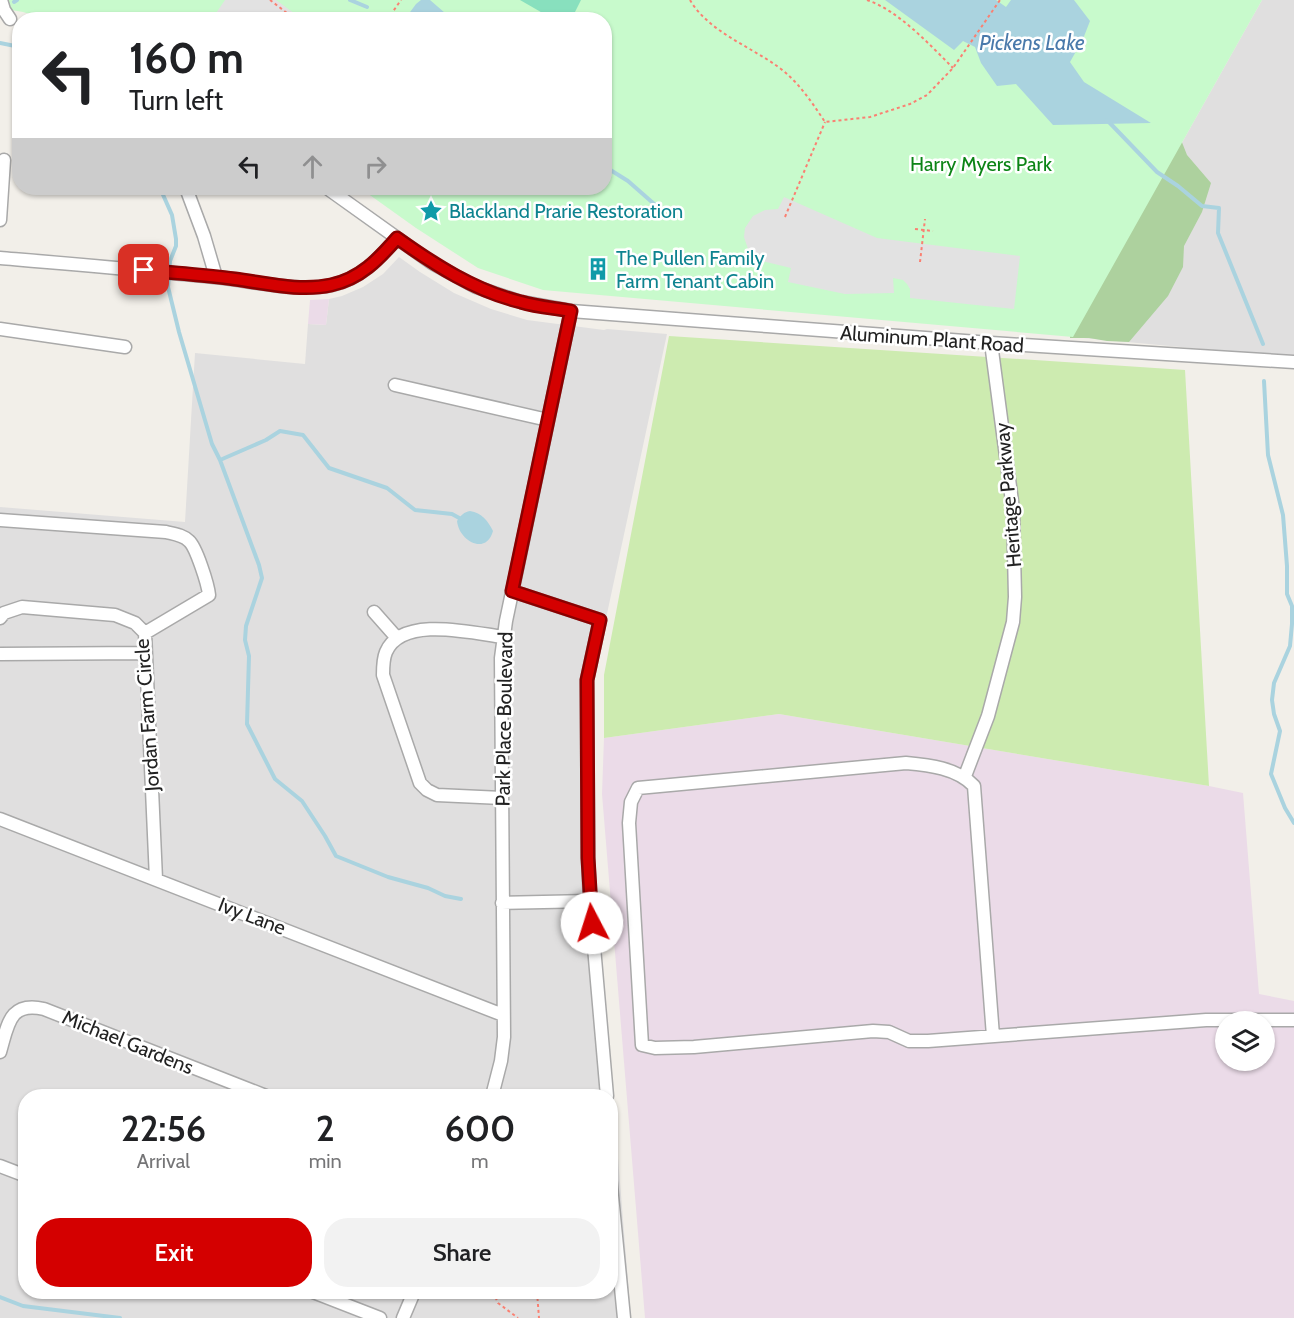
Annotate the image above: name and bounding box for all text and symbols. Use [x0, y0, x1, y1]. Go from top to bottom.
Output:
water label: Pickens Lake [979, 30, 1085, 55]
text: 160 m [129, 32, 244, 84]
icon: left [30, 36, 108, 114]
text: Turn left [129, 84, 223, 117]
icon: left [233, 150, 266, 183]
icon: ahead [296, 150, 329, 183]
icon: right [359, 150, 392, 183]
park label: Harry Myers Park [910, 152, 1052, 176]
place icon: Blackland Prarie Restoration [418, 198, 444, 224]
place label: Blackland Prarie Restoration [449, 199, 683, 223]
pin [118, 244, 169, 295]
place label: The Pullen Family Farm Tenant Cabin [616, 246, 774, 293]
icon: arrive [127, 253, 160, 286]
building icon: The Pullen Family Farm Tenant Cabin [585, 256, 611, 282]
street label: Aluminum Plant Road [839, 321, 1025, 357]
street label: Heritage Parkway [990, 422, 1026, 568]
street label: Park Place Boulevard [490, 632, 518, 806]
street label: Jordan Farm Circle [130, 638, 164, 793]
position arrow [560, 891, 624, 955]
street label: Ivy Lane [215, 892, 289, 940]
street label: Michael Gardens [59, 1005, 197, 1079]
map controls [1215, 1011, 1275, 1071]
button: layers [1215, 1011, 1275, 1071]
text: 22:56 [121, 1106, 206, 1150]
text: 2 [316, 1106, 335, 1150]
text: 600 [444, 1106, 515, 1150]
text: Arrival [137, 1149, 190, 1173]
text: min [309, 1149, 342, 1173]
text: m [471, 1149, 489, 1173]
button: Exit [36, 1218, 312, 1287]
button: Share [324, 1218, 600, 1287]

